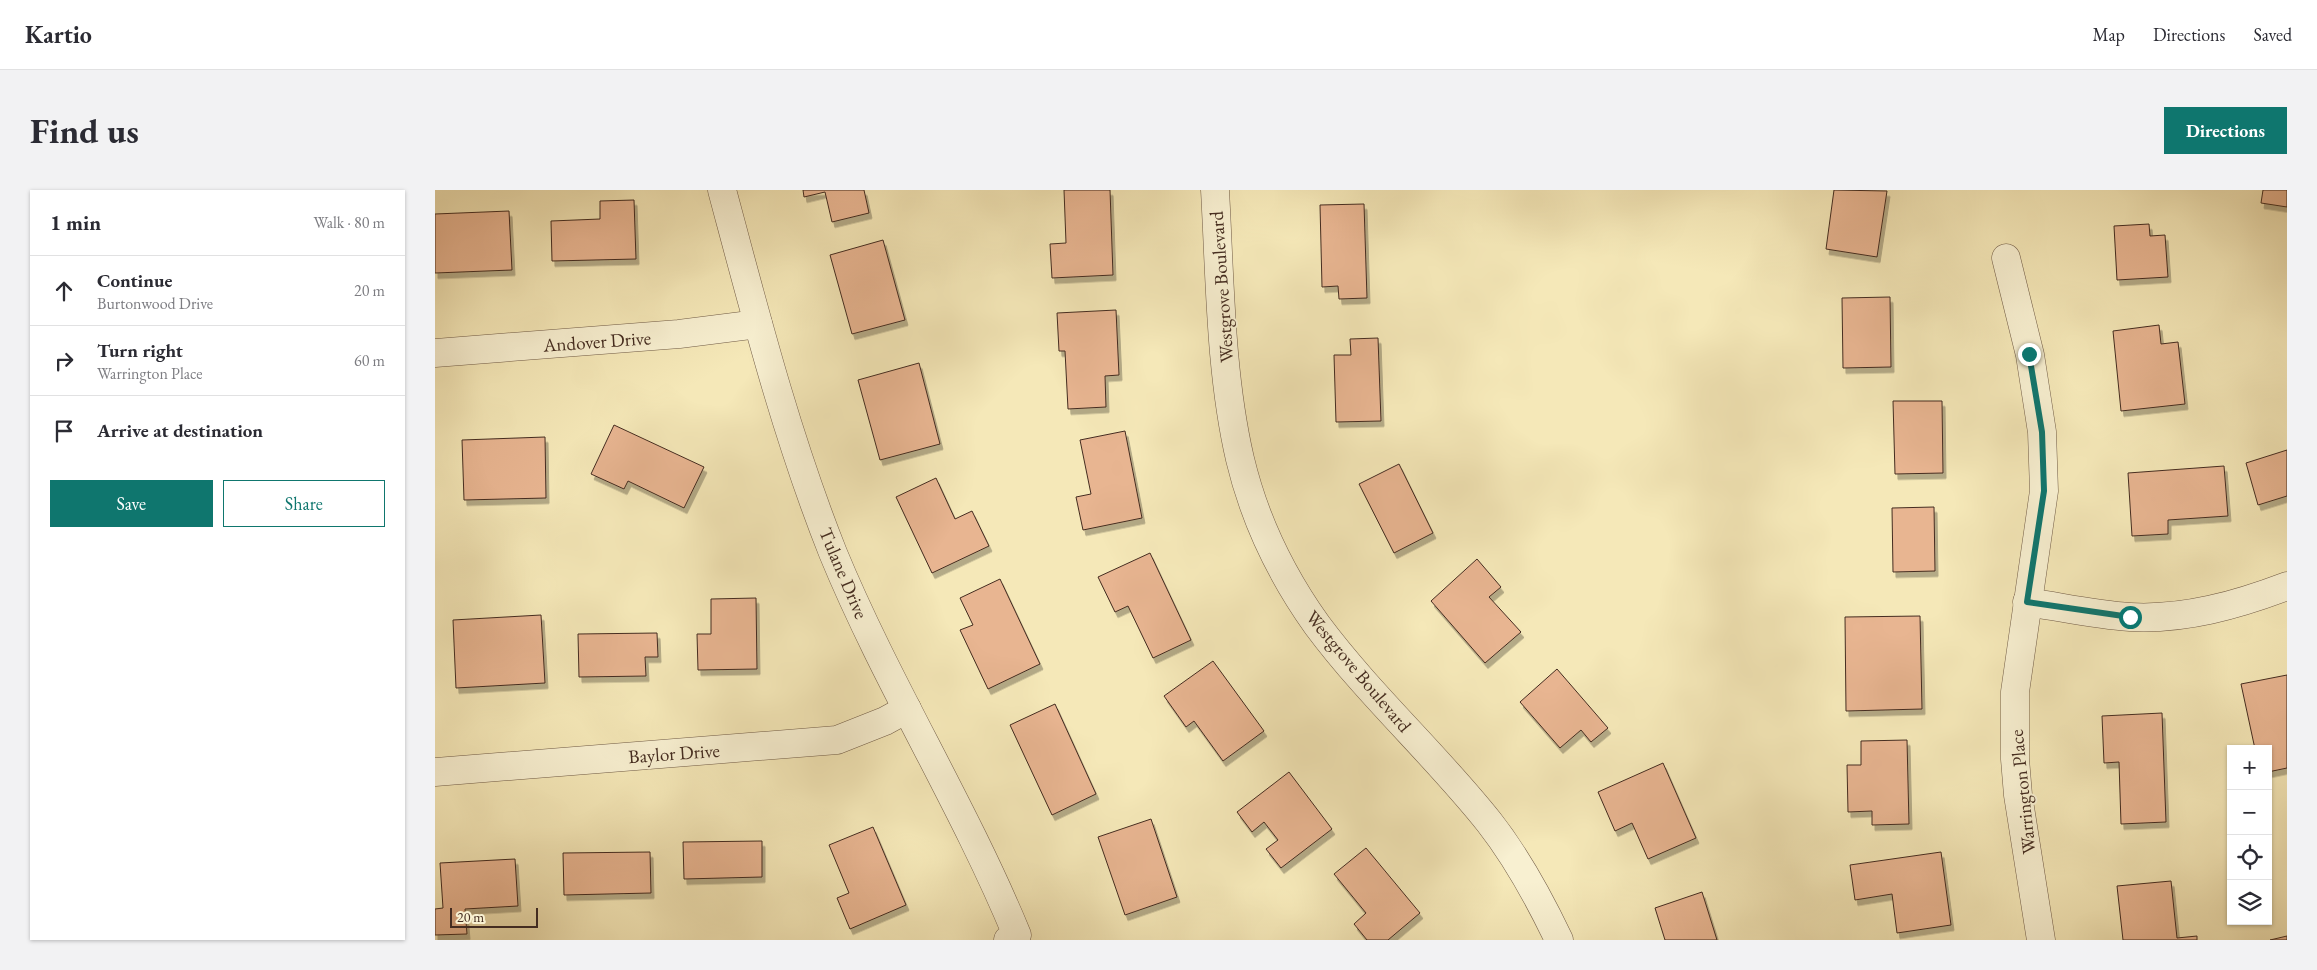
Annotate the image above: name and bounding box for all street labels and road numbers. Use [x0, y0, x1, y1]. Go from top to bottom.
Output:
street label: Westgrove Boulevard [1204, 210, 1239, 364]
street label: Andover Drive [541, 325, 652, 358]
street label: Tulane Drive [813, 524, 874, 623]
street label: Westgrove Boulevard [1300, 605, 1417, 738]
street label: Warrington Place [2004, 728, 2041, 856]
street label: Baylor Drive [627, 738, 721, 769]

